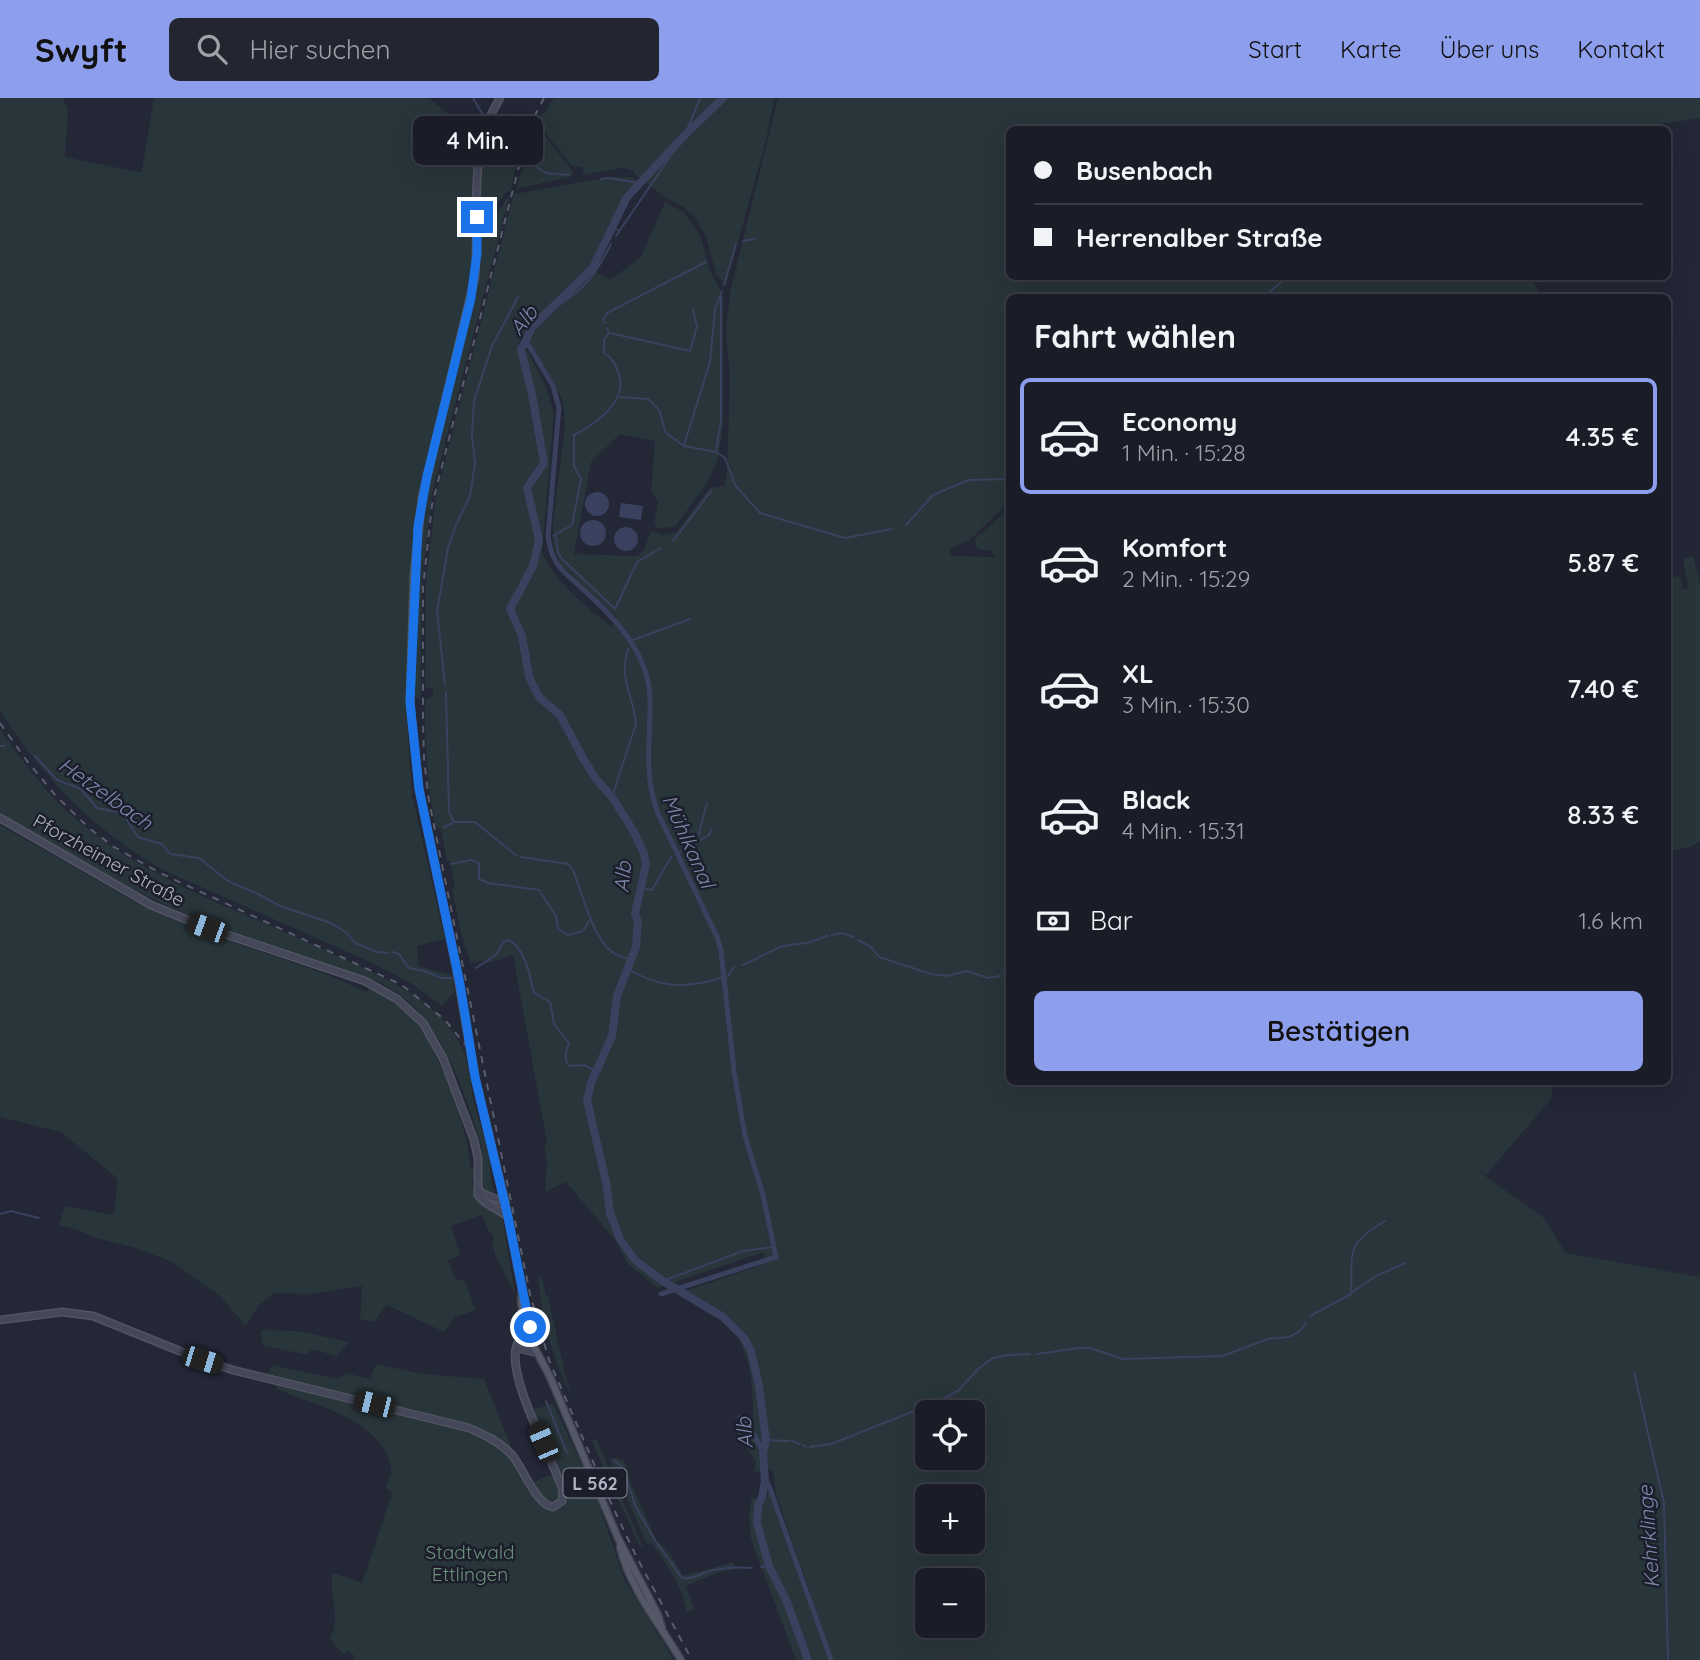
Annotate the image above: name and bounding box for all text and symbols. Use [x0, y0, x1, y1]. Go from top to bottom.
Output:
search box [169, 18, 659, 81]
text: Swyft [35, 29, 127, 70]
icon: search [193, 30, 231, 68]
text: Hier suchen [249, 33, 390, 66]
text: Start [1248, 34, 1302, 64]
text: Karte [1340, 34, 1401, 64]
text: Über uns [1439, 34, 1539, 64]
text: Kontakt [1577, 34, 1665, 64]
callout: 4 Min. [412, 116, 542, 164]
text: 4 Min. [447, 126, 509, 155]
text: Busenbach [1076, 154, 1213, 187]
route end [461, 201, 493, 233]
text: Herrenalber Straße [1076, 221, 1323, 254]
water label: Alb [503, 299, 544, 340]
text: Fahrt wählen [1034, 316, 1236, 356]
icon: car [1038, 405, 1101, 468]
text: Economy [1122, 405, 1237, 438]
text: 4.35 € [1566, 420, 1639, 453]
text: 1 Min. · 15:28 [1122, 438, 1246, 467]
icon: car [1038, 531, 1101, 594]
text: Komfort [1122, 531, 1227, 564]
text: 5.87 € [1568, 546, 1639, 579]
text: 2 Min. · 15:29 [1122, 564, 1250, 593]
icon: car [1038, 657, 1101, 720]
text: XL [1122, 657, 1154, 690]
text: 7.40 € [1567, 672, 1639, 705]
text: 3 Min. · 15:30 [1122, 690, 1250, 719]
water label: Hetzelbach [54, 751, 159, 835]
icon: car [1038, 783, 1101, 846]
text: Black [1122, 783, 1191, 816]
water label: Mühlkanal [657, 790, 722, 894]
text: 8.33 € [1567, 798, 1639, 831]
street label: Pforzheimer Straße [29, 808, 189, 912]
text: 4 Min. · 15:31 [1122, 816, 1245, 845]
water label: Alb [608, 859, 636, 894]
icon: cash [1034, 902, 1072, 940]
text: Bar [1090, 904, 1133, 937]
text: 1.6 km [1578, 906, 1643, 935]
car [184, 911, 231, 945]
button: Bestätigen [1034, 991, 1643, 1071]
route start [514, 1311, 546, 1343]
car [179, 1344, 226, 1376]
car [352, 1389, 397, 1419]
map controls [915, 1400, 985, 1638]
button: locate [915, 1400, 985, 1470]
water label: Alb [730, 1415, 758, 1449]
car [526, 1419, 561, 1465]
road number: L 562 [564, 1468, 626, 1498]
button: + [915, 1484, 985, 1554]
water label: Kehrklinge [1631, 1484, 1665, 1589]
park label: Stadtwald Ettlingen [426, 1540, 514, 1586]
button: − [915, 1568, 985, 1638]

